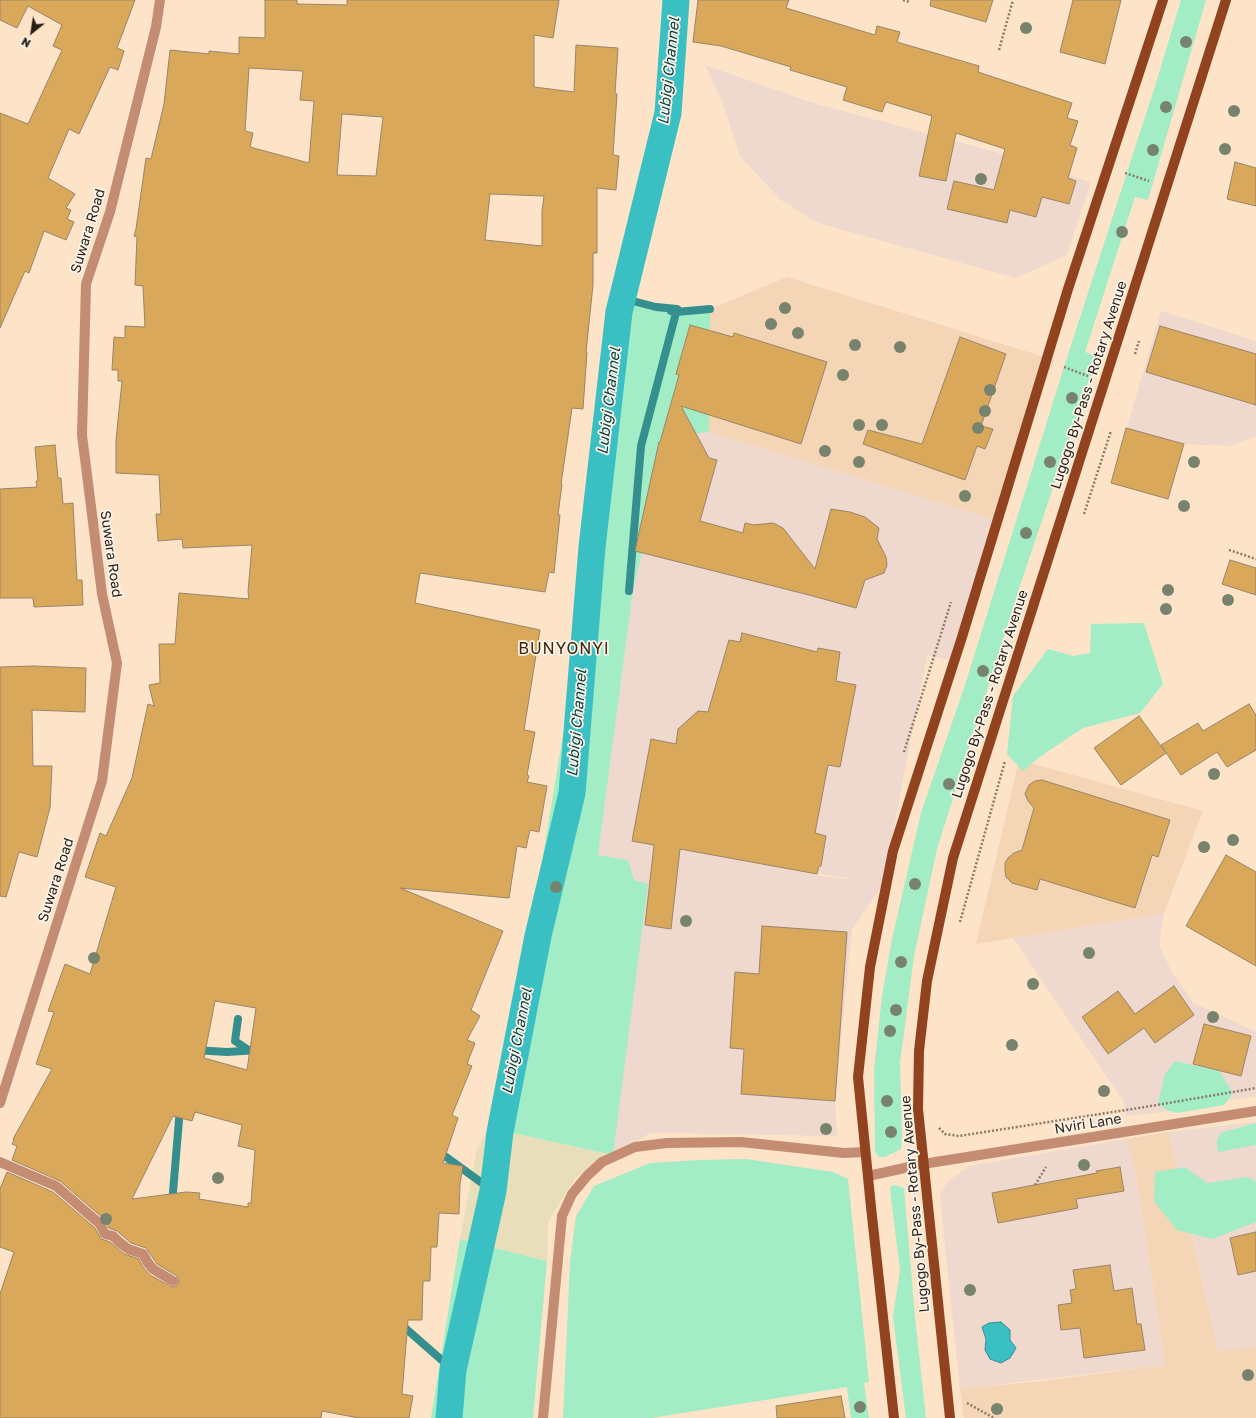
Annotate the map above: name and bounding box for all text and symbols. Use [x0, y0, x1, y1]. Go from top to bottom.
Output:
north arrow [12, 12, 52, 52]
water label: Lubigi Channel [654, 17, 684, 125]
text: N [19, 35, 33, 51]
street label: Suwara Road [67, 187, 109, 275]
street label: Lugogo By-Pass - Rotary Avenue [1047, 279, 1131, 491]
water label: Lubigi Channel [594, 347, 624, 455]
street label: Suwara Road [97, 510, 125, 598]
street label: Lugogo By-Pass - Rotary Avenue [948, 588, 1032, 800]
district label: BUNYONYI [518, 639, 610, 659]
water label: Lubigi Channel [563, 669, 591, 777]
street label: Suwara Road [35, 836, 77, 924]
water label: Lubigi Channel [498, 987, 536, 1095]
street label: Lugogo By-Pass - Rotary Avenue [897, 1095, 933, 1313]
street label: Nviri Lane [1053, 1110, 1123, 1138]

